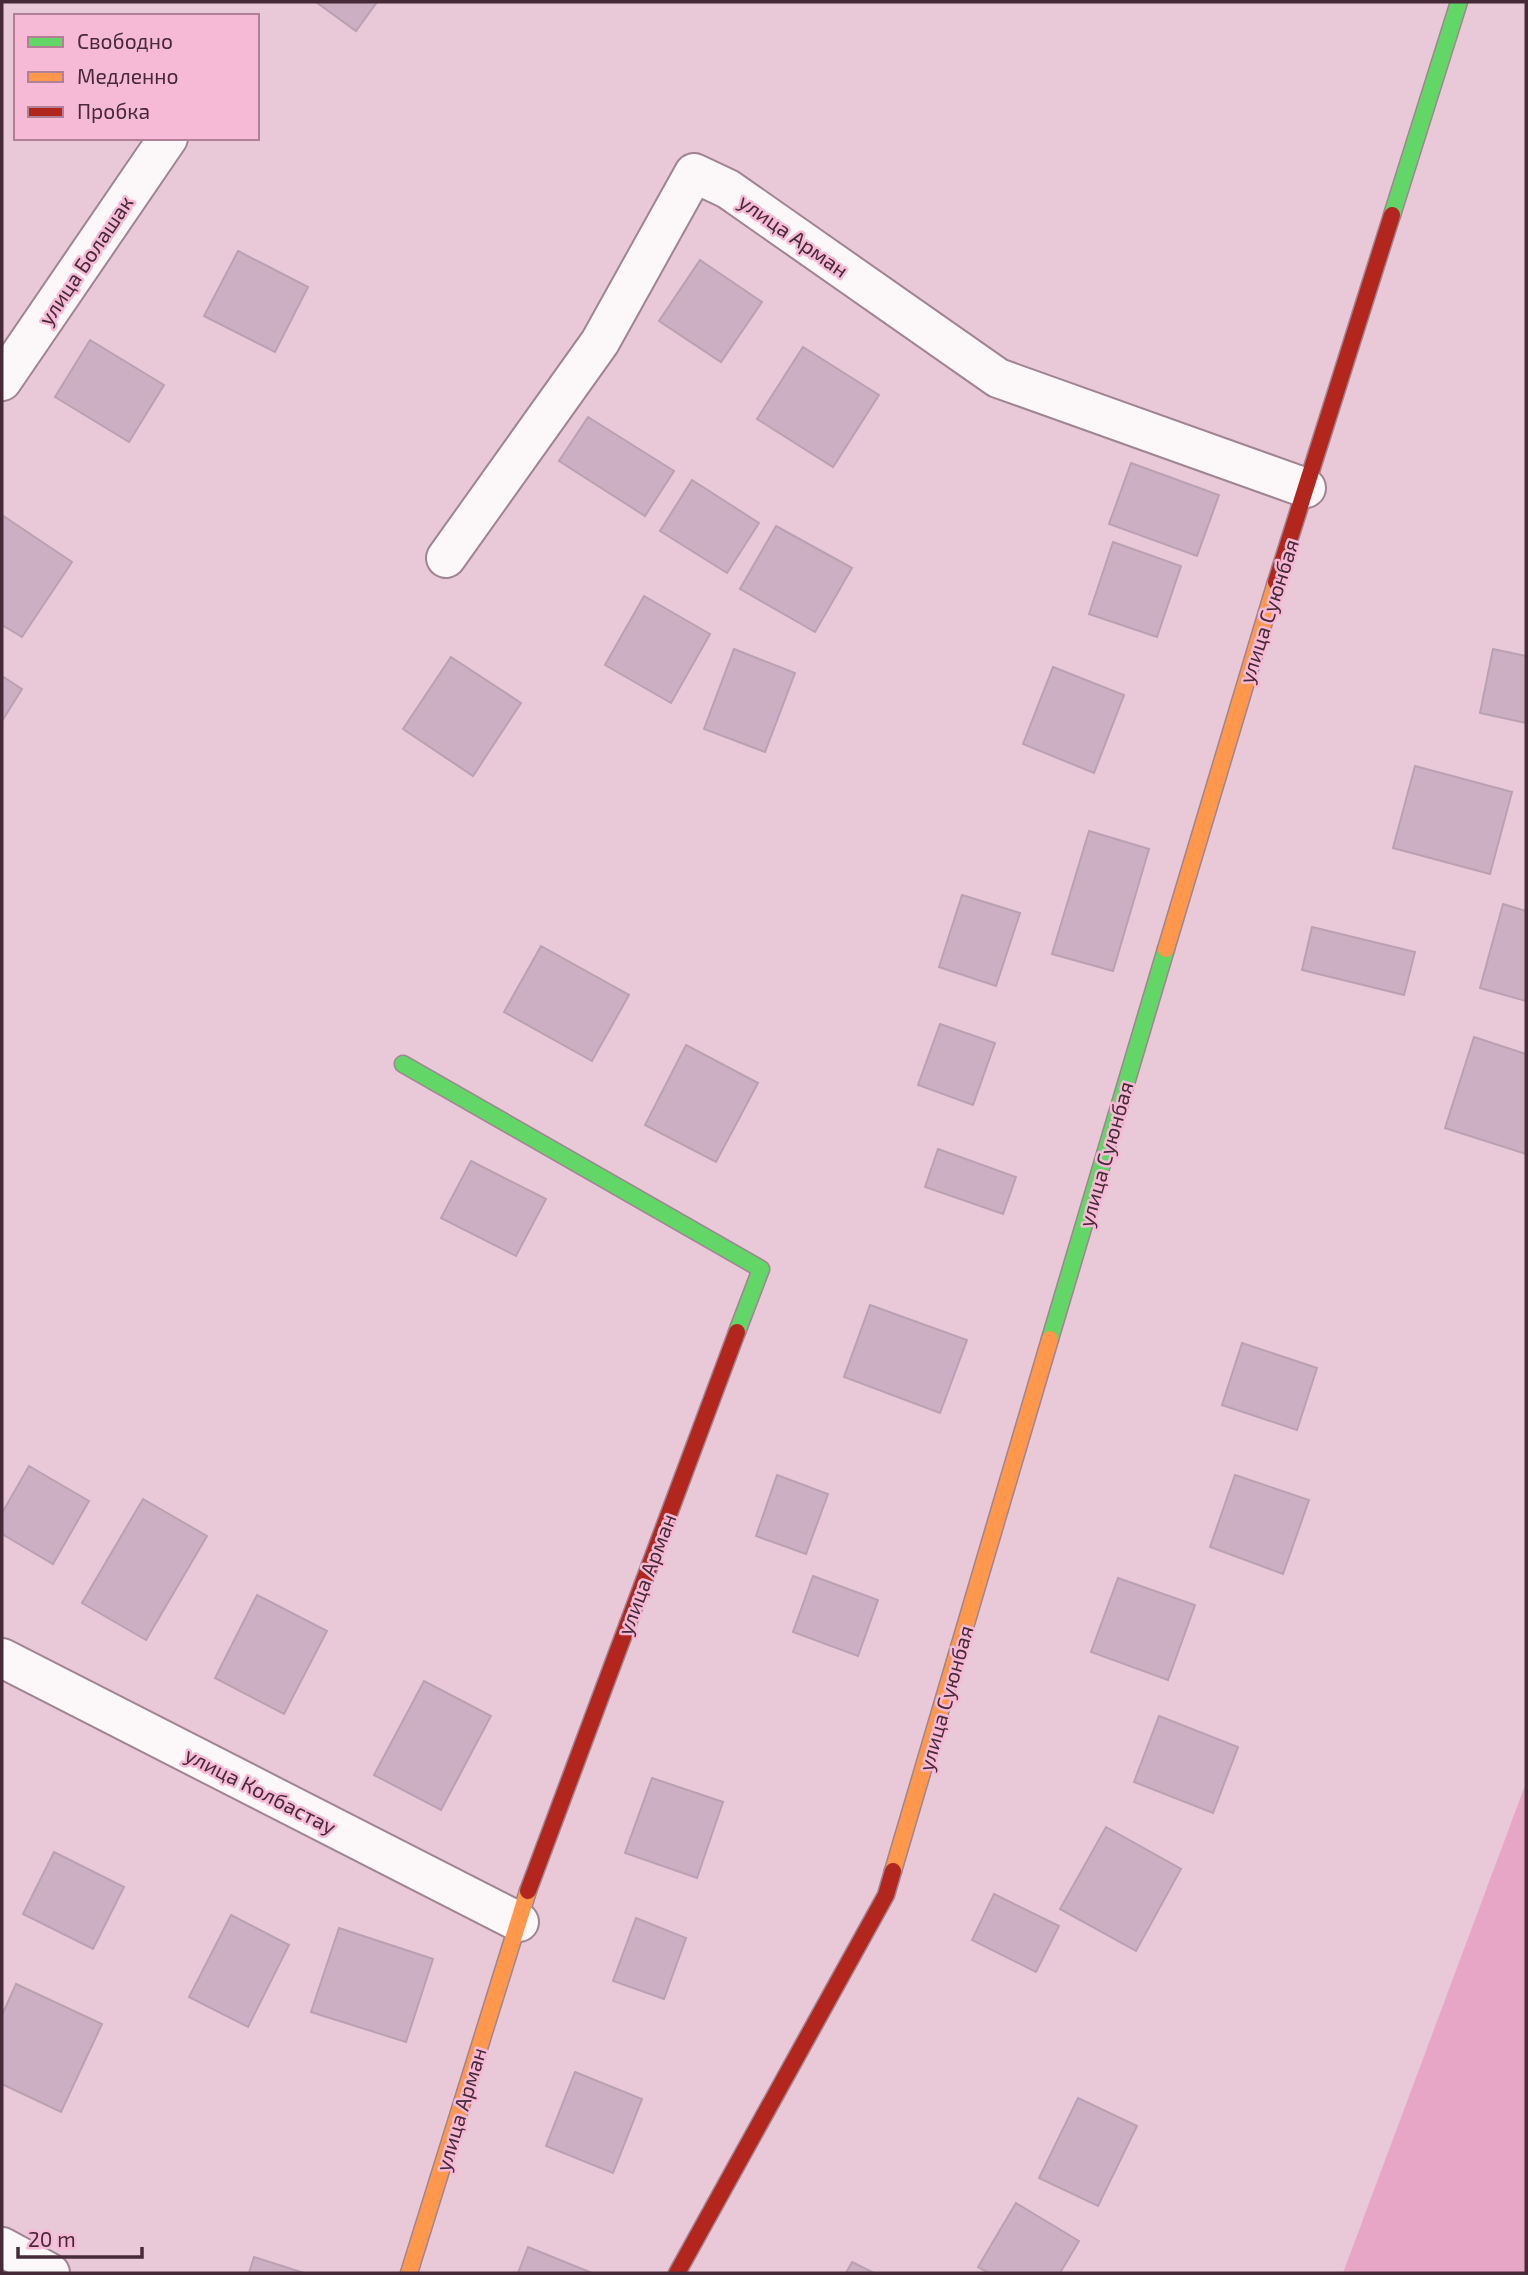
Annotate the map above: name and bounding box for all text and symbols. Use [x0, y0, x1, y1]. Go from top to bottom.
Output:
legend [14, 14, 259, 140]
text: Свободно [77, 28, 173, 53]
text: Медленно [77, 63, 179, 88]
text: Пробка [77, 98, 150, 123]
street label: улица Арман [734, 188, 854, 283]
street label: улица Болашак [32, 190, 138, 330]
street label: улица Суюнбая [1233, 536, 1304, 687]
street label: улица Суюнбая [1072, 1078, 1139, 1230]
street label: улица Арман [611, 1510, 682, 1639]
street label: улица Суюнбая [912, 1622, 979, 1774]
street label: улица Колбастау [181, 1741, 341, 1840]
street label: улица Арман [429, 2044, 492, 2174]
scale bar [18, 2216, 142, 2260]
text: 20 m [28, 2226, 76, 2251]

